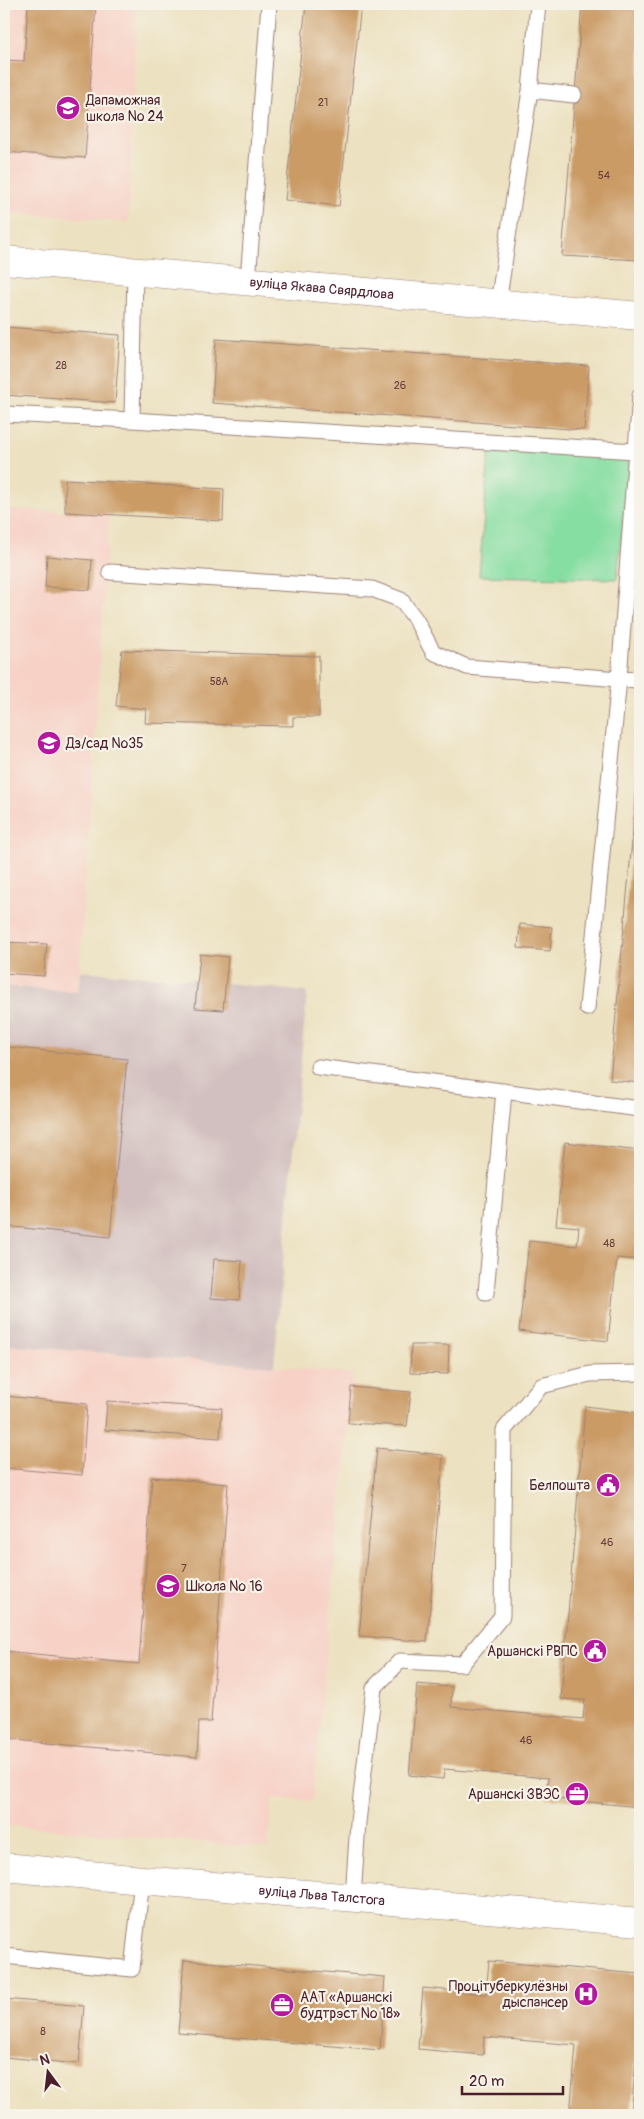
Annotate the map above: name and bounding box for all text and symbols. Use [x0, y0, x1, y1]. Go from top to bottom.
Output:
place label: Дапаможная школа № 24 [85, 92, 164, 125]
school or university icon: Дапаможная школа № 24 [55, 95, 81, 121]
house number: 21 [318, 96, 328, 109]
house number: 54 [598, 169, 611, 182]
street label: вуліца Якава Свярдлова [249, 273, 395, 303]
house number: 28 [55, 359, 67, 372]
house number: 26 [394, 379, 406, 392]
house number: 58А [210, 675, 228, 688]
school or university icon: Дз/сад №35 [36, 730, 62, 756]
place label: Дз/сад №35 [65, 735, 144, 752]
house number: 48 [603, 1237, 615, 1250]
public building icon: Белпошта [595, 1472, 621, 1498]
place label: Белпошта [529, 1477, 590, 1494]
house number: 46 [601, 1536, 613, 1549]
house number: 7 [181, 1562, 187, 1575]
school or university icon: Школа № 16 [155, 1573, 181, 1599]
place label: Школа № 16 [186, 1578, 263, 1595]
public building icon: Аршанскі РВПС [582, 1638, 608, 1664]
place label: Аршанскі РВПС [487, 1643, 578, 1660]
house number: 46 [520, 1734, 532, 1747]
office icon: Аршанскі ЗВЭС [564, 1781, 590, 1807]
place label: Аршанскі ЗВЭС [468, 1786, 560, 1803]
street label: вуліца Льва Талстога [258, 1881, 386, 1909]
place label: Процітуберкулёзны дыспансер [449, 1978, 568, 2011]
hospital icon: Процітуберкулёзны дыспансер [573, 1981, 599, 2007]
place label: ААТ «Аршанскі будтрэст № 18» [300, 1989, 400, 2022]
office icon: ААТ «Аршанскі будтрэст № 18» [269, 1992, 295, 2018]
house number: 8 [40, 2025, 46, 2038]
north arrow [22, 2046, 72, 2096]
text: N [38, 2050, 52, 2069]
scale bar [462, 2064, 563, 2096]
text: 20 m [469, 2072, 504, 2091]

